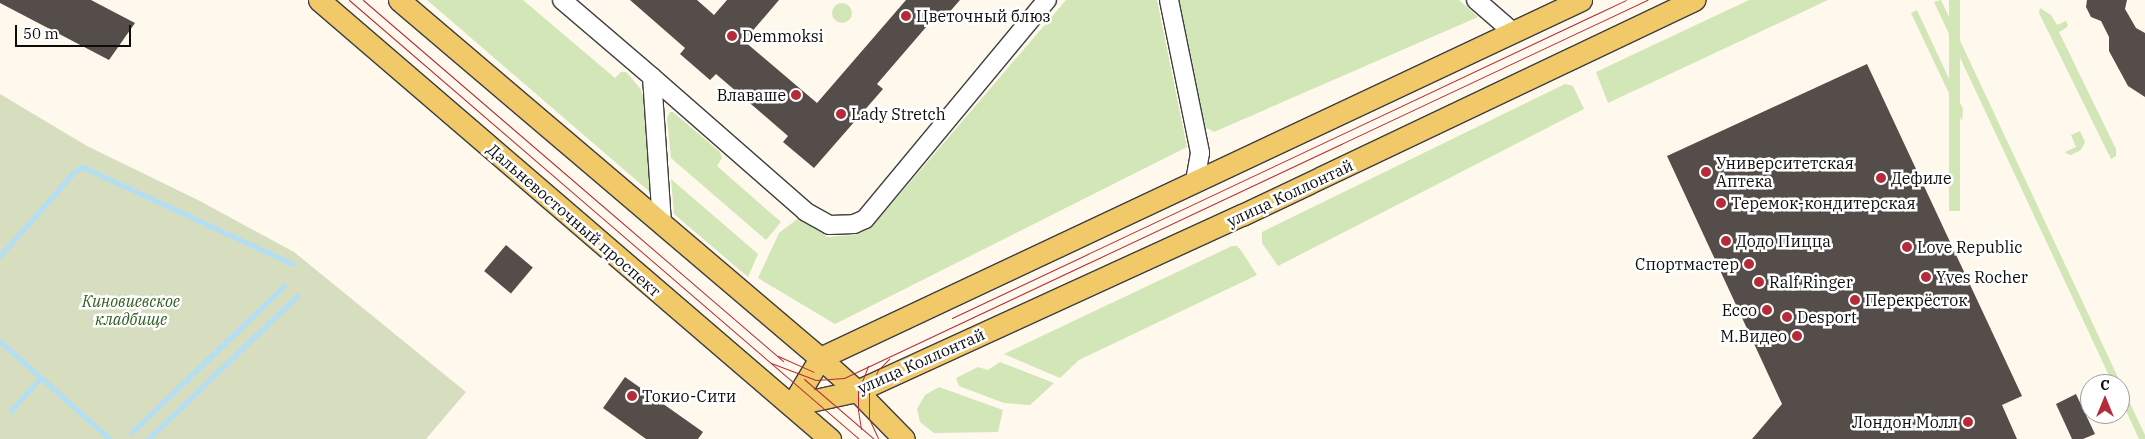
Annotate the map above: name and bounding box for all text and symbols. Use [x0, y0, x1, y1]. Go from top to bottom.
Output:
place label: Цветочный блюз [916, 6, 1050, 26]
marker: Цветочный блюз [900, 10, 912, 22]
scale bar [18, 15, 134, 47]
text: 50 m [23, 24, 59, 43]
place label: Demmoksi [742, 26, 824, 46]
marker: Demmoksi [726, 30, 738, 42]
place label: Влаваше [717, 85, 786, 105]
marker: Влаваше [790, 89, 802, 101]
place label: Lady Stretch [851, 104, 946, 124]
marker: Lady Stretch [835, 108, 847, 120]
street label: Дальневосточный проспект [483, 139, 665, 301]
place label: Университетская Аптека [1716, 153, 1854, 191]
street label: улица Коллонтай [1224, 155, 1356, 231]
marker: Университетская Аптека [1700, 166, 1712, 178]
place label: Дефиле [1891, 168, 1952, 188]
marker: Дефиле [1875, 172, 1887, 184]
place label: Теремок-кондитерская [1731, 193, 1916, 213]
marker: Теремок-кондитерская [1715, 197, 1727, 209]
place label: Додо Пицца [1736, 231, 1831, 251]
marker: Додо Пицца [1720, 235, 1732, 247]
place label: Love Republic [1917, 237, 2023, 257]
marker: Love Republic [1901, 241, 1913, 253]
place label: Спортмастер [1635, 254, 1739, 274]
marker: Спортмастер [1743, 258, 1755, 270]
place label: Yves Rocher [1936, 267, 2028, 287]
marker: Yves Rocher [1920, 271, 1932, 283]
place label: Ralf Ringer [1769, 272, 1853, 292]
marker: Ralf Ringer [1753, 276, 1765, 288]
place label: Перекрёсток [1865, 290, 1967, 310]
park label: Киновиевское кладбище [82, 291, 180, 329]
marker: Перекрёсток [1849, 294, 1861, 306]
place label: Ecco [1722, 300, 1757, 320]
marker: Ecco [1761, 304, 1773, 316]
place label: Desport [1797, 307, 1857, 327]
marker: Desport [1781, 311, 1793, 323]
street label: улица Коллонтай [854, 324, 988, 398]
place label: М.Видео [1720, 326, 1787, 346]
marker: М.Видео [1791, 330, 1803, 342]
north arrow [2080, 374, 2130, 424]
text: С [2100, 376, 2110, 394]
place label: Токио-Сити [642, 386, 736, 406]
marker: Токио-Сити [626, 390, 638, 402]
place label: Лондон Молл [1852, 412, 1958, 432]
marker: Лондон Молл [1962, 416, 1974, 428]

